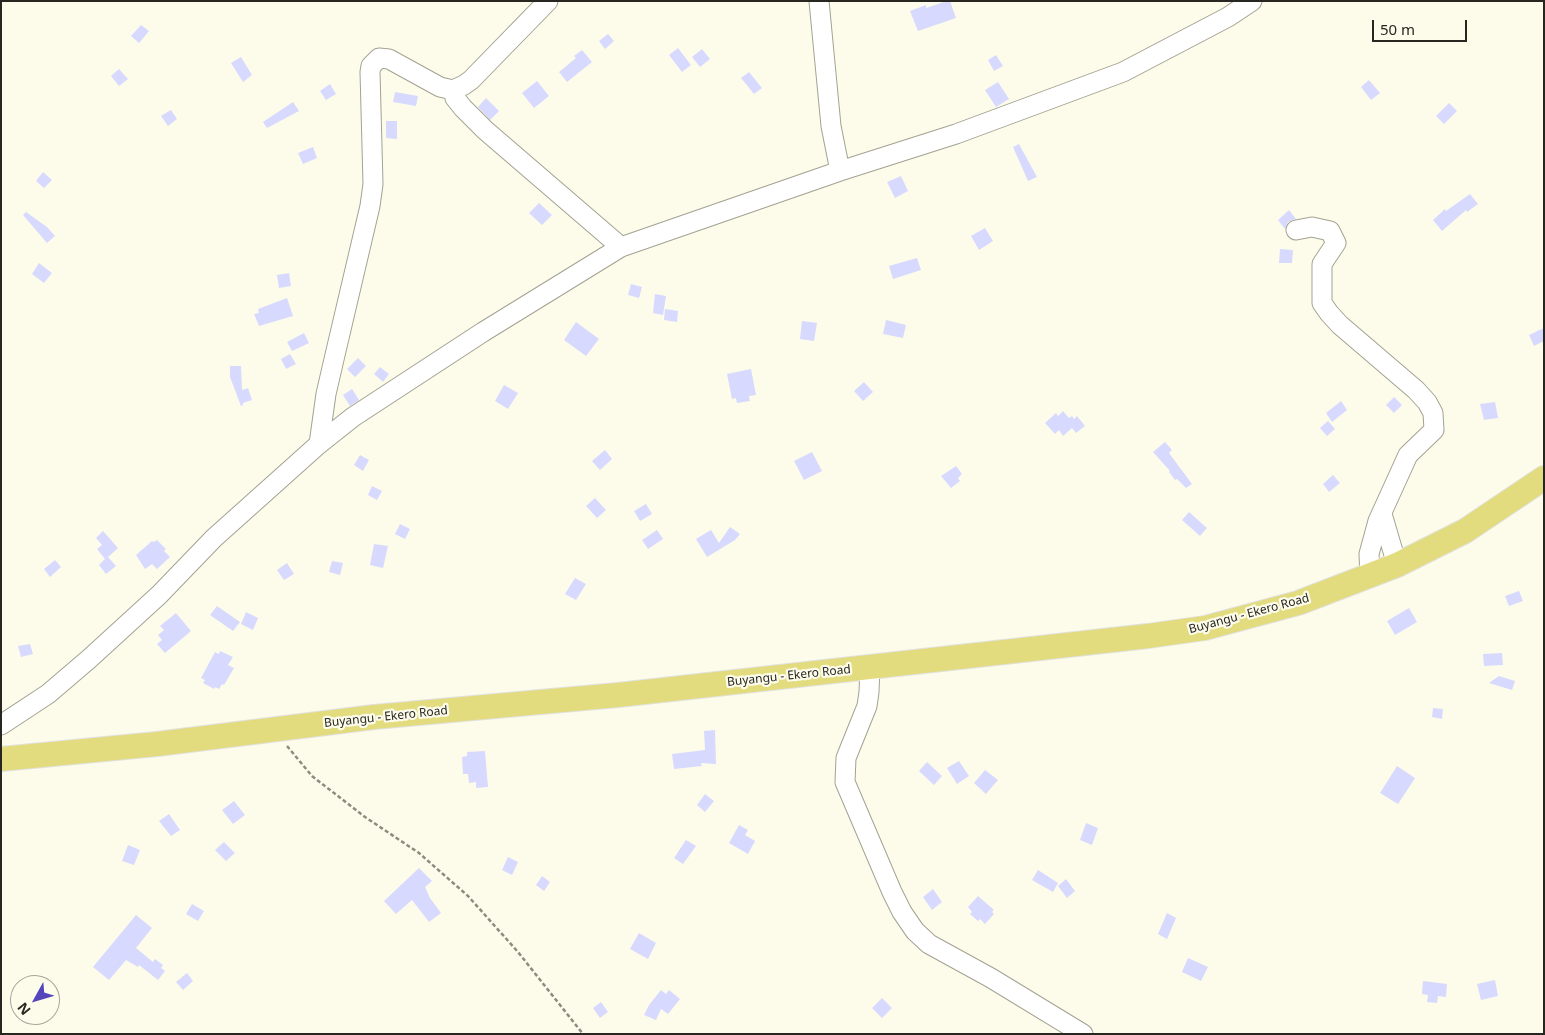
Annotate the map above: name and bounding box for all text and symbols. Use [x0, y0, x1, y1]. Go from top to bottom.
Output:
scale bar [1375, 10, 1470, 42]
text: 50 m [1380, 19, 1415, 39]
street label: Buyangu - Ekero Road [1187, 591, 1311, 637]
street label: Buyangu - Ekero Road [727, 662, 851, 690]
street label: Buyangu - Ekero Road [324, 703, 448, 731]
north arrow [10, 975, 60, 1025]
text: N [13, 999, 35, 1020]

